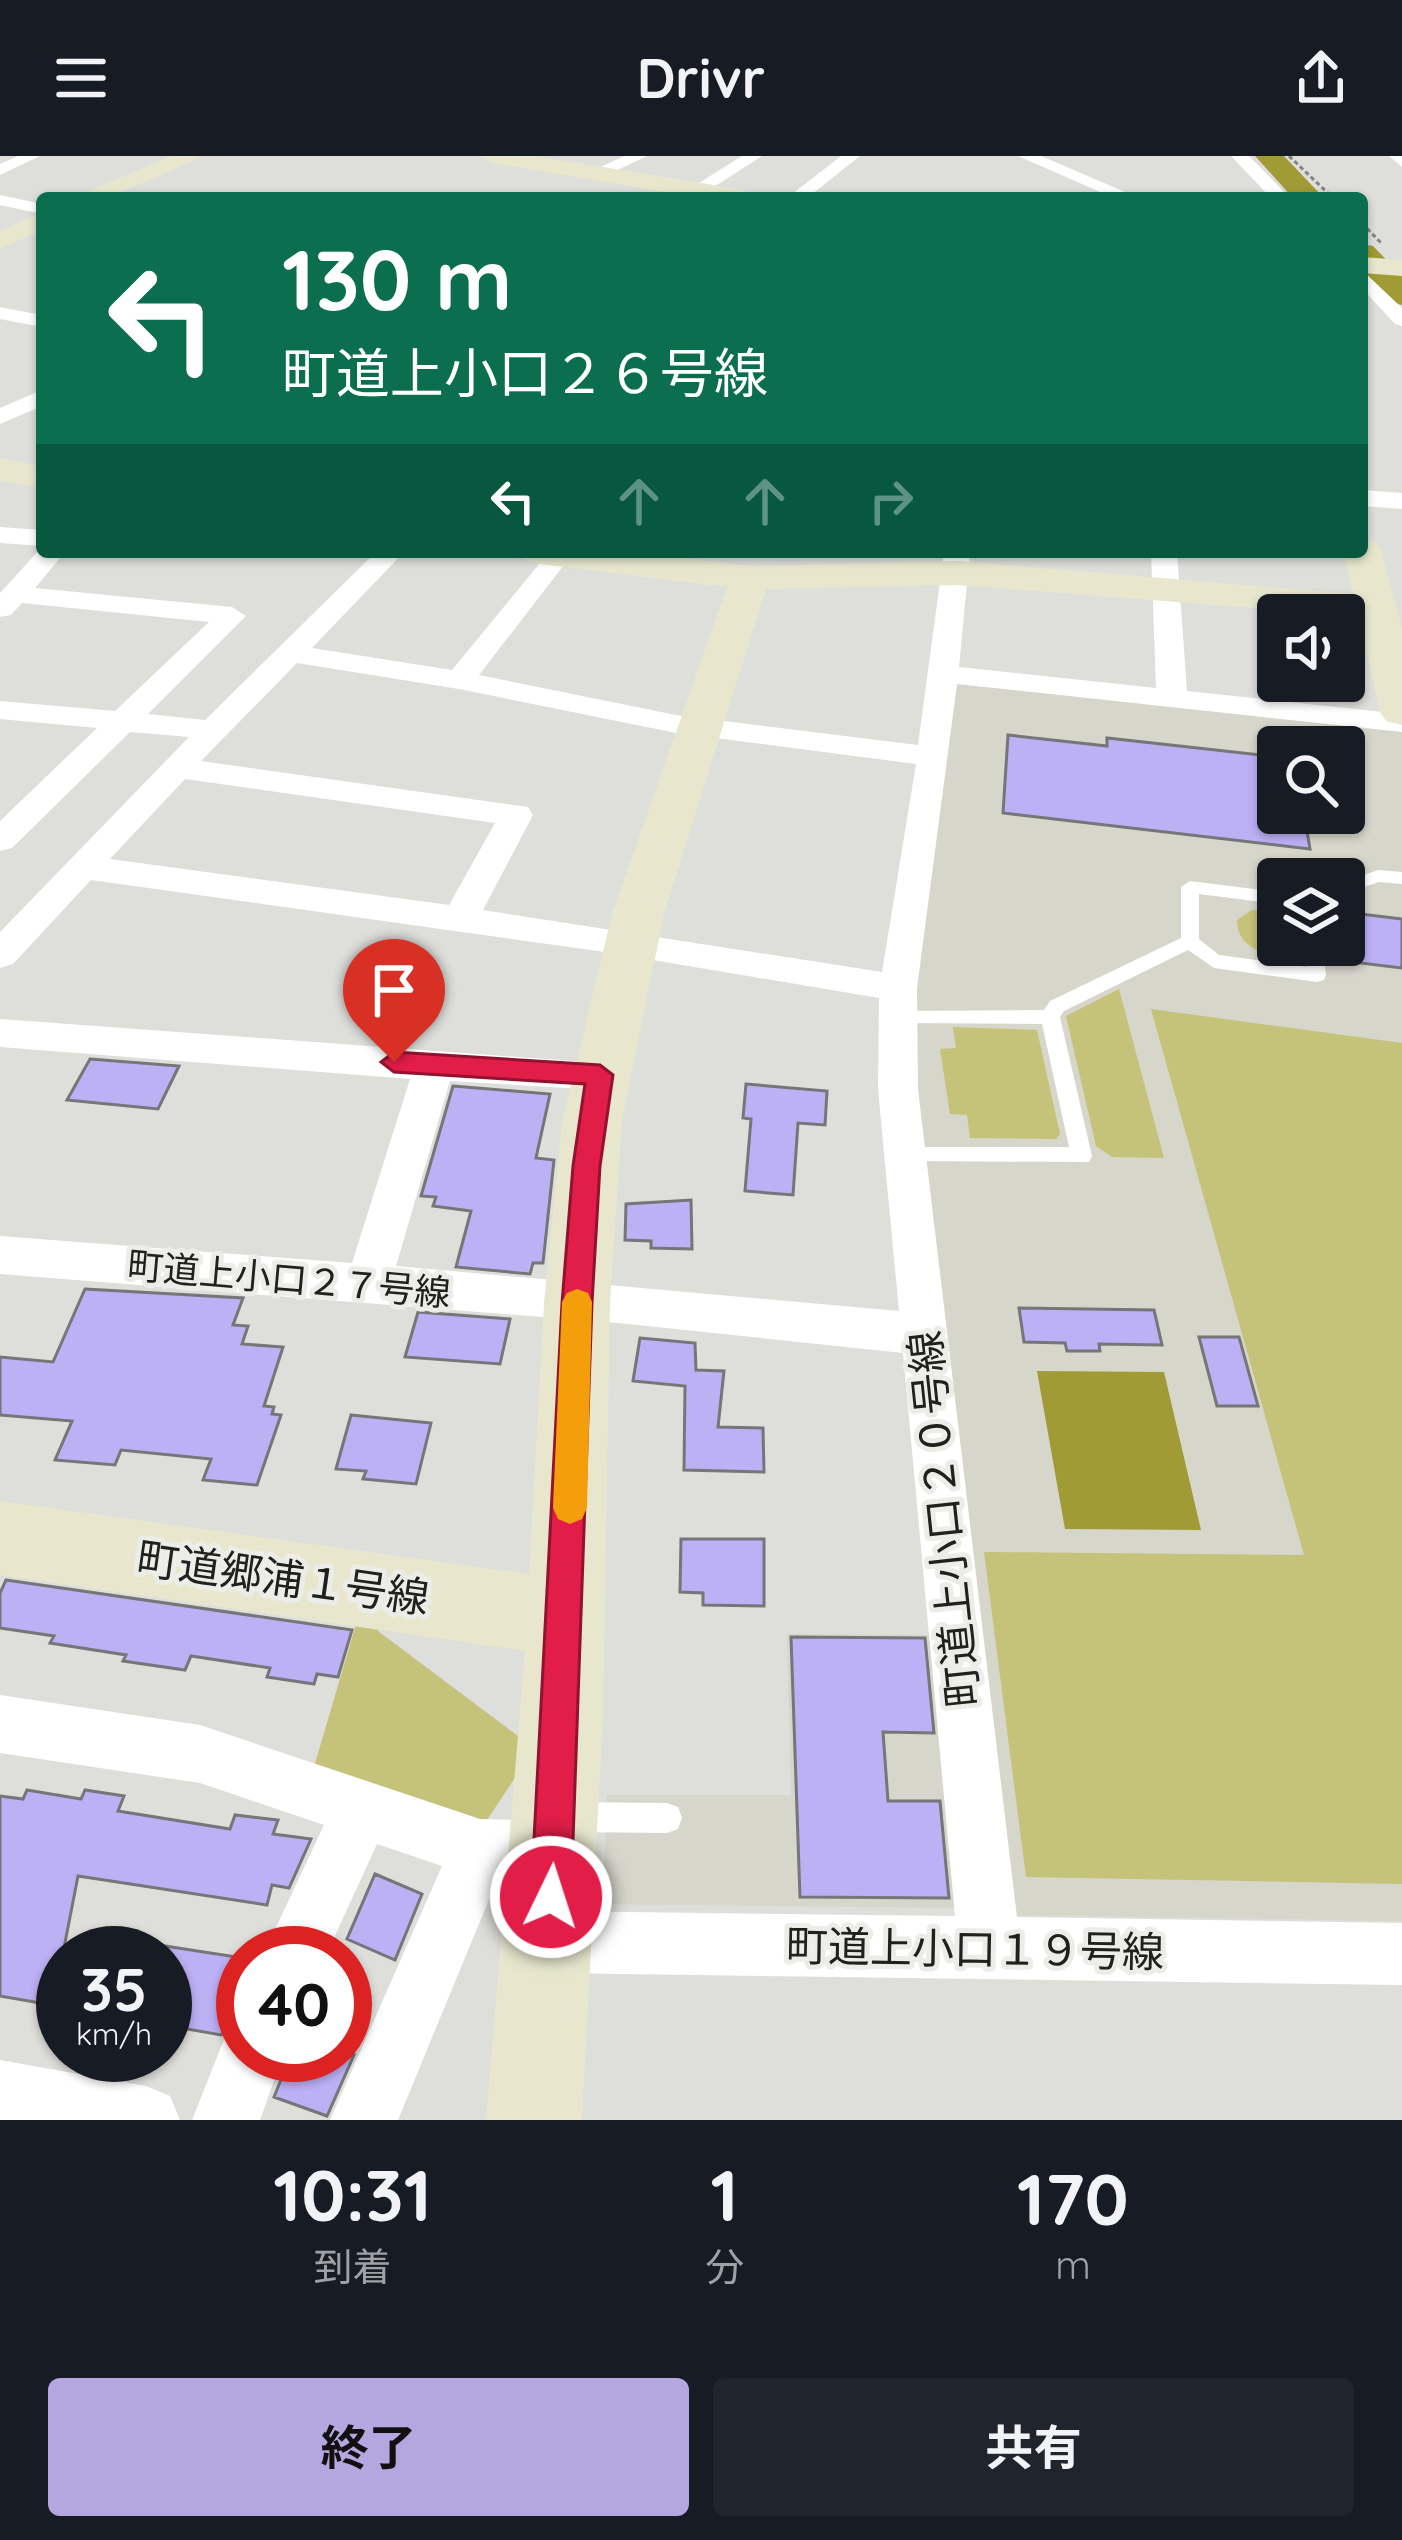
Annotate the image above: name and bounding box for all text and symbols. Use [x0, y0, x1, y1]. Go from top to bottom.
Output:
text: Drivr [637, 44, 765, 112]
icon: menu [48, 45, 114, 111]
icon: share [1288, 45, 1354, 111]
text: 130 m [282, 226, 512, 331]
icon: left [84, 240, 240, 396]
text: 町道上小口２６号線 [282, 339, 768, 407]
icon: left [480, 468, 546, 534]
icon: ahead [606, 468, 672, 534]
icon: ahead [732, 468, 798, 534]
icon: right [858, 468, 924, 534]
map controls [1257, 594, 1365, 966]
button: sound [1257, 594, 1365, 702]
button: search [1257, 726, 1365, 834]
button: layers [1257, 858, 1365, 966]
pin [343, 939, 445, 1062]
icon: arrive [361, 957, 427, 1023]
street label: 町道上小口２７号線 [126, 1242, 452, 1315]
street label: 町道上小口２０号線 [897, 1328, 990, 1710]
street label: 町道郷浦１号線 [134, 1531, 432, 1624]
position arrow [488, 1834, 614, 1960]
street label: 町道上小口１９号線 [786, 1919, 1164, 1978]
speed limit sign: 40 [216, 1926, 372, 2082]
text: 35 [81, 1951, 147, 2026]
text: km/h [76, 2015, 152, 2053]
text: 10:31 [273, 2149, 432, 2239]
text: 1 [710, 2149, 738, 2239]
text: 170 [1017, 2153, 1129, 2243]
text: m [1055, 2240, 1091, 2289]
text: 到着 [313, 2242, 391, 2291]
text: 分 [705, 2242, 744, 2291]
button: 終了 [48, 2378, 689, 2516]
button: 共有 [713, 2378, 1354, 2516]

